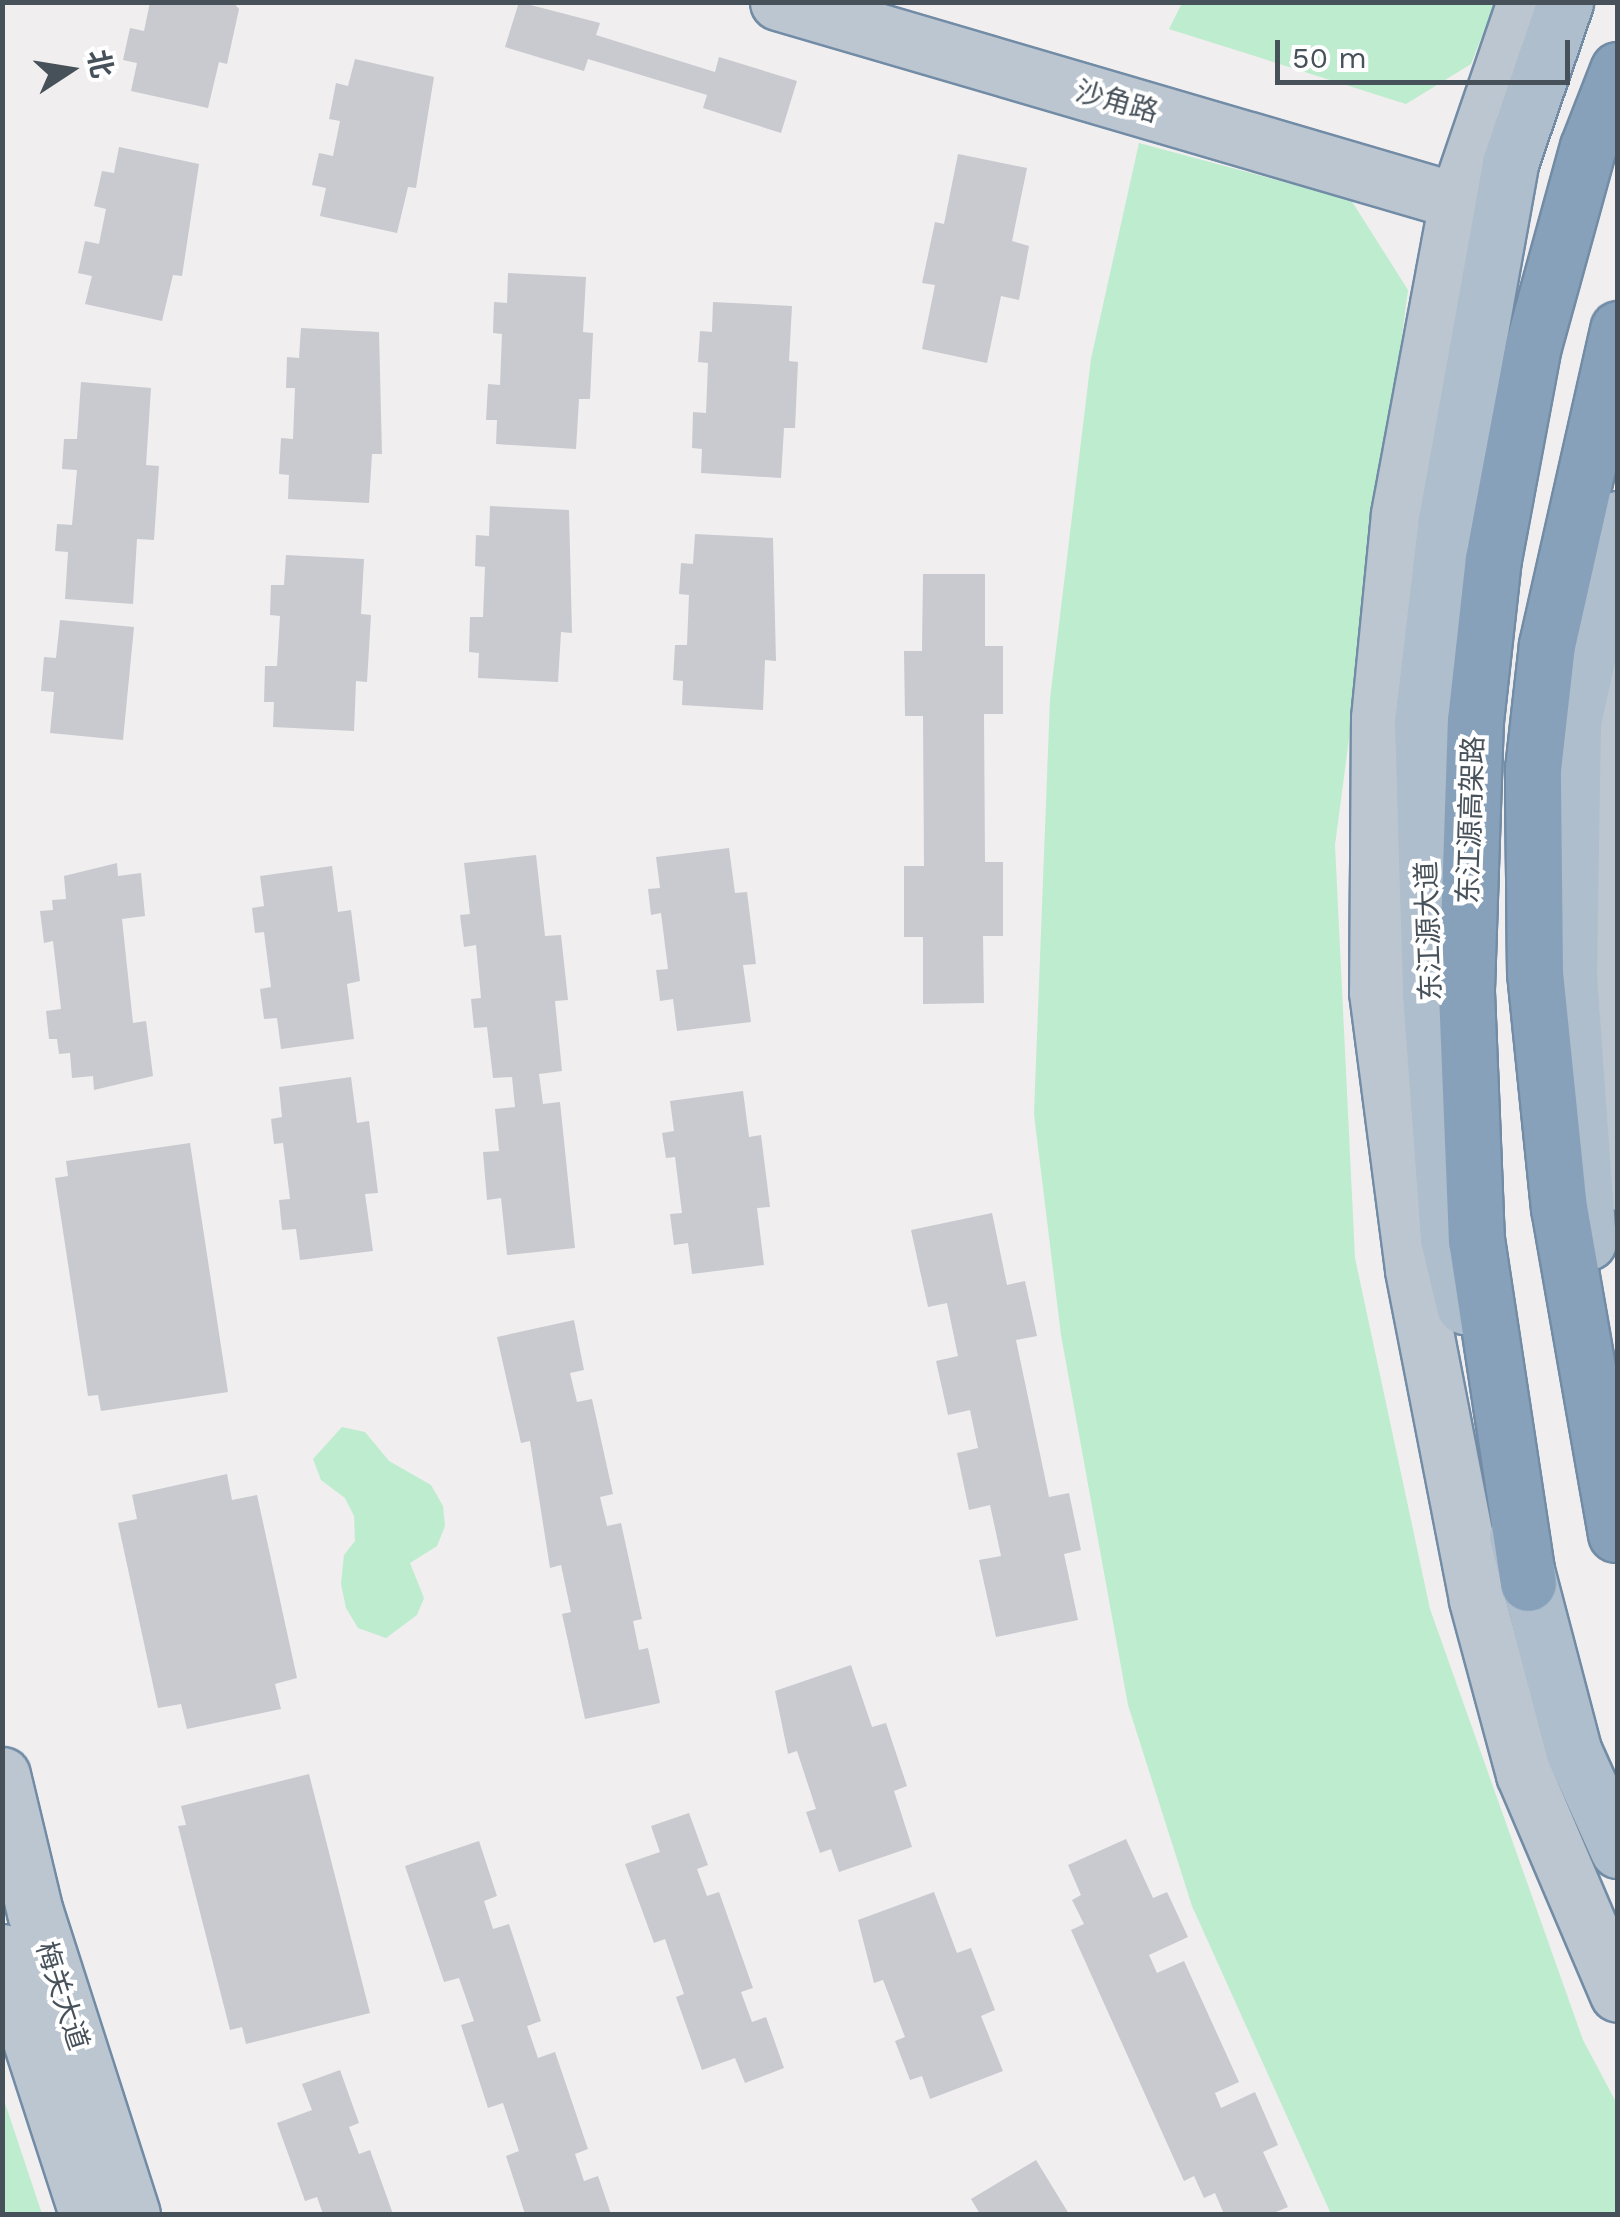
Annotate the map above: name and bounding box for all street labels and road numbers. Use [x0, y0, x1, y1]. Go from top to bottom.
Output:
street label: 沙角路 [1072, 74, 1162, 130]
street label: 东江源高架路 [1451, 735, 1491, 905]
street label: 东江源大道 [1410, 860, 1448, 1002]
street label: 梅关大道 [29, 1938, 95, 2054]

